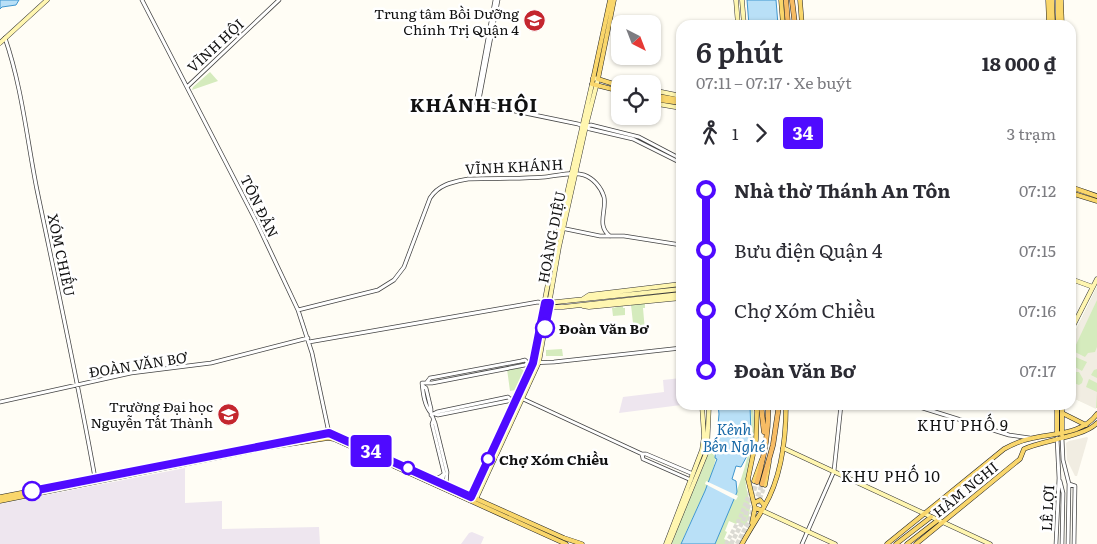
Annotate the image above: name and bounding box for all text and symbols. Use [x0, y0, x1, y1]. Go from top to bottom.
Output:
place label: Trung tâm Bồi Dưỡng Chính Trị Quận 4 [374, 3, 519, 39]
school or university icon: Trung tâm Bồi Dưỡng Chính Trị Quận 4 [523, 9, 547, 33]
street label: VĨNH HỘI [182, 14, 248, 76]
north arrow [611, 15, 661, 65]
map controls [611, 15, 661, 125]
text: 6 phút [696, 30, 783, 72]
text: 18 000 ₫ [982, 49, 1056, 77]
text: 07:11 – 07:17 · Xe buýt [696, 70, 852, 94]
button: locate [611, 75, 661, 125]
district label: KHÁNH HỘI [410, 90, 538, 118]
icon: walk [696, 119, 724, 147]
icon: forward [747, 119, 775, 147]
text: 34 [793, 119, 813, 146]
text: 1 [732, 121, 739, 145]
text: 3 trạm [1006, 121, 1056, 145]
street label: VĨNH KHÁNH [464, 153, 564, 179]
street label: TÔN ĐẢN [236, 171, 284, 241]
text: Nhà thờ Thánh An Tôn [734, 176, 950, 204]
text: 07:12 [1019, 178, 1056, 202]
street label: HOÀNG DIỆU [532, 189, 570, 285]
street label: XÓM CHIẾU [43, 212, 81, 298]
text: Bưu điện Quận 4 [734, 236, 882, 264]
text: 07:15 [1019, 238, 1056, 262]
text: Chợ Xóm Chiều [734, 296, 875, 324]
text: 07:16 [1019, 298, 1056, 322]
marker: Đoàn Văn Bơ [535, 318, 555, 338]
place label: Đoàn Văn Bơ [559, 318, 649, 338]
street label: ĐOÀN VĂN BƠ [87, 346, 189, 382]
text: Đoàn Văn Bơ [734, 356, 856, 384]
text: 07:17 [1019, 358, 1056, 382]
place label: Trường Đại học Nguyễn Tất Thành [91, 396, 213, 432]
school or university icon: Trường Đại học Nguyễn Tất Thành [217, 402, 241, 426]
district label: KHU PHỐ 9 [917, 413, 1009, 436]
water label: Kênh Bến Nghé [702, 417, 766, 457]
line badge: 34 [348, 435, 394, 467]
text: 34 [361, 437, 381, 464]
place label: Chợ Xóm Chiều [499, 449, 609, 469]
marker: Chợ Xóm Chiều [481, 452, 495, 466]
street label: HÀM NGHI [928, 457, 1002, 521]
unlabelled marker [401, 461, 415, 475]
district label: KHU PHỐ 10 [841, 464, 941, 487]
unlabelled marker [22, 481, 42, 501]
street label: LÊ LỢI [1036, 484, 1058, 532]

